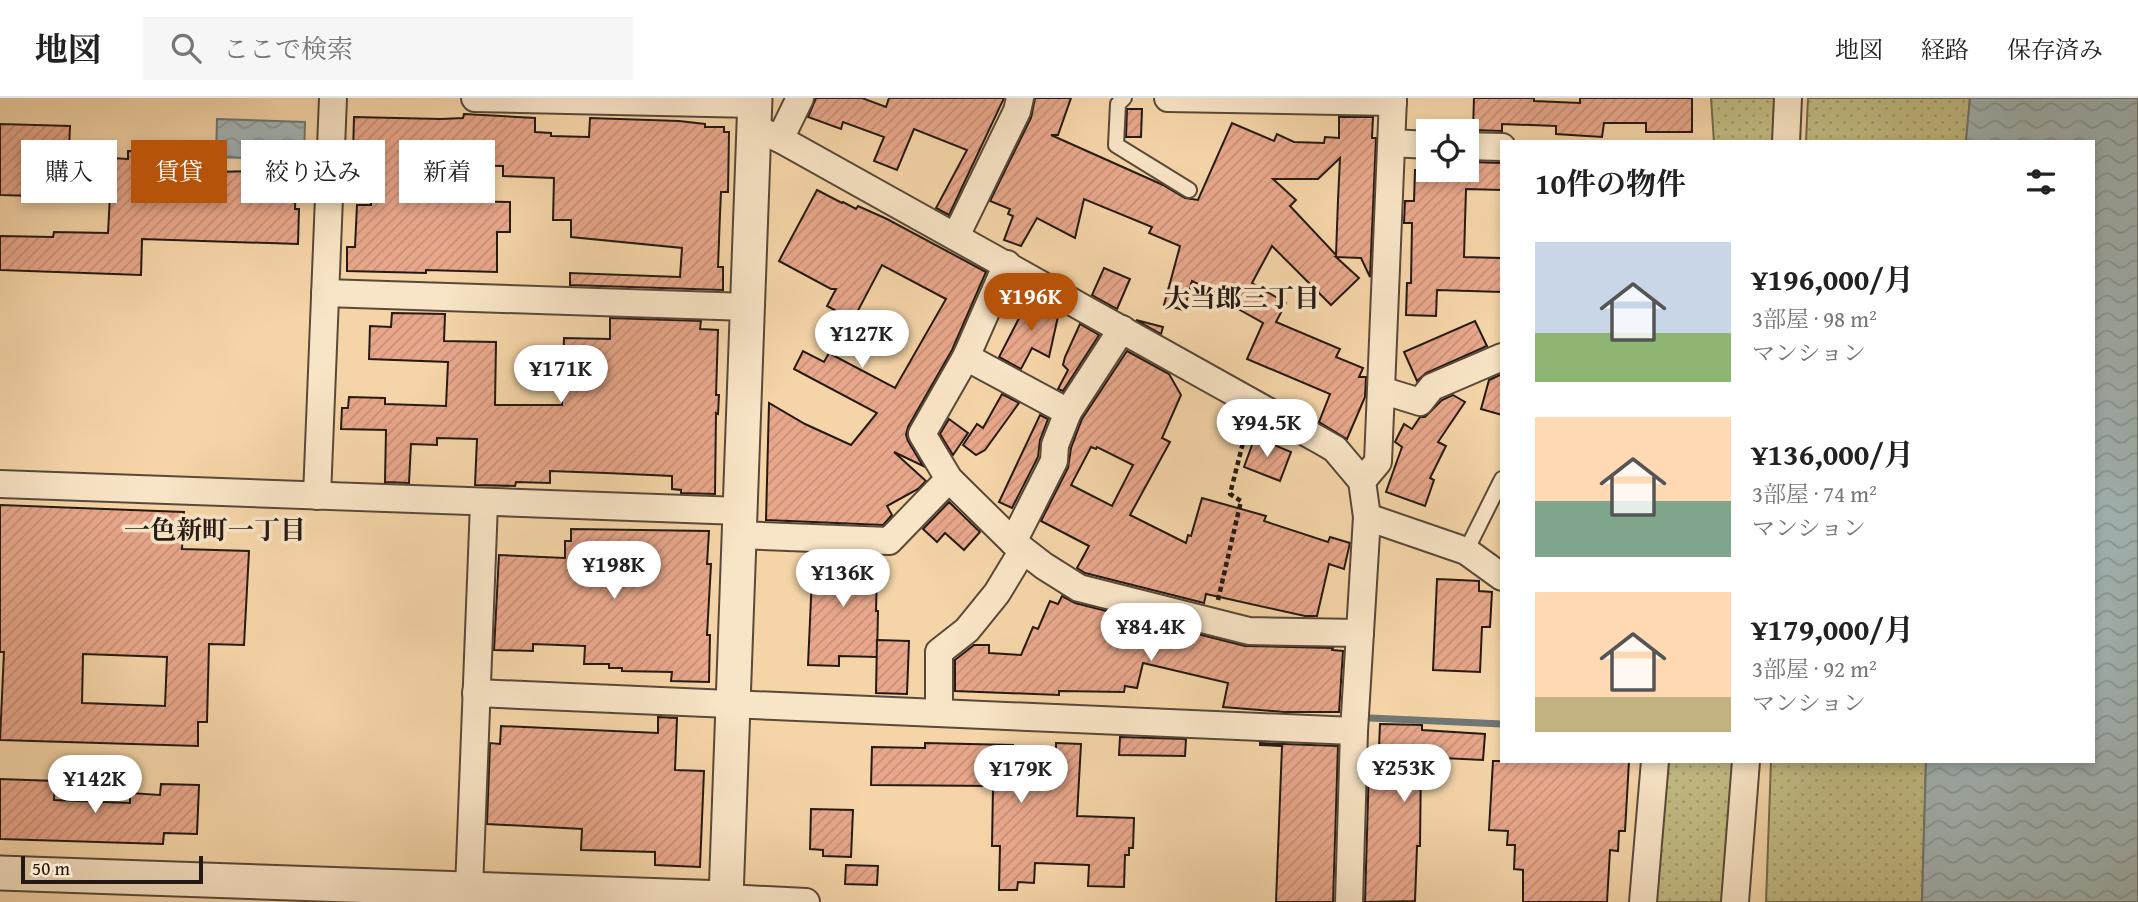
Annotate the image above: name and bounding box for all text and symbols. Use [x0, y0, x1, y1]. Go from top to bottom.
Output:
search box [143, 17, 633, 80]
text: 地図 [35, 25, 101, 73]
icon: search [167, 29, 205, 67]
text: ここで検索 [223, 29, 353, 68]
text: 地図 [1835, 32, 1883, 67]
text: 経路 [1921, 32, 1969, 67]
text: 保存済み [2007, 32, 2103, 67]
map controls [1416, 119, 1479, 182]
button: locate [1416, 119, 1479, 182]
chip: 購入 [21, 140, 117, 203]
chip: 賃貸 [131, 140, 227, 203]
chip: 絞り込み [241, 140, 385, 203]
chip: 新着 [399, 140, 495, 203]
text: 10件の物件 [1535, 161, 1686, 205]
icon: filters [2022, 163, 2060, 201]
text: ¥196,000/月 [1752, 257, 1914, 301]
icon: home [1591, 270, 1675, 354]
pin: ¥196K [982, 274, 1080, 333]
district label: 大当郎三丁目 [1164, 278, 1320, 317]
text: ¥196K [1000, 279, 1062, 312]
text: 3部屋 · 98 m² [1752, 302, 1877, 335]
pin: ¥127K [813, 310, 911, 370]
text: ¥127K [831, 316, 893, 349]
text: マンション [1752, 336, 1866, 369]
pin: ¥171K [512, 345, 610, 405]
text: ¥171K [530, 351, 592, 384]
pin: ¥94.5K [1210, 400, 1324, 459]
text: ¥94.5K [1233, 405, 1301, 438]
text: ¥136,000/月 [1752, 432, 1914, 476]
icon: home [1591, 445, 1675, 529]
text: 3部屋 · 74 m² [1752, 477, 1877, 510]
district label: 一色新町一丁目 [124, 510, 306, 549]
text: マンション [1752, 511, 1866, 544]
pin: ¥198K [565, 542, 663, 601]
text: ¥198K [583, 547, 645, 580]
pin: ¥136K [794, 550, 892, 609]
text: ¥136K [812, 555, 874, 588]
pin: ¥84.4K [1094, 603, 1208, 663]
text: ¥179,000/月 [1752, 607, 1914, 651]
text: ¥84.4K [1117, 609, 1185, 642]
icon: home [1591, 620, 1675, 704]
text: 3部屋 · 92 m² [1752, 652, 1877, 685]
text: マンション [1752, 686, 1866, 719]
pin: ¥253K [1355, 744, 1453, 804]
pin: ¥179K [972, 746, 1070, 805]
text: ¥253K [1373, 750, 1435, 783]
text: ¥179K [990, 751, 1052, 784]
pin: ¥142K [46, 756, 144, 815]
text: ¥142K [64, 761, 126, 794]
scale bar [21, 853, 203, 885]
text: 50 m [32, 854, 70, 882]

